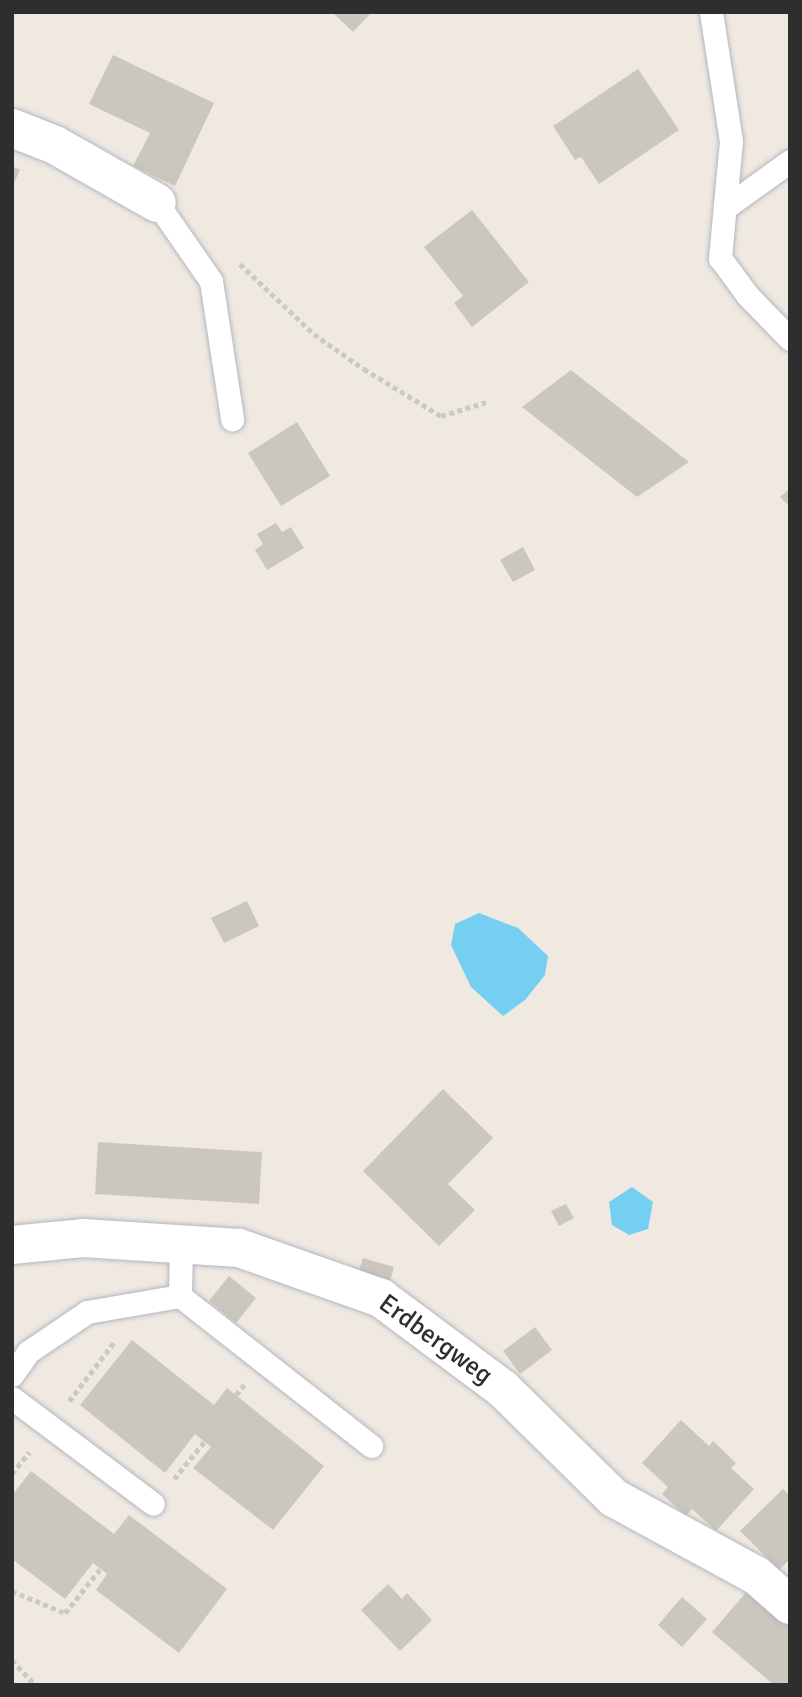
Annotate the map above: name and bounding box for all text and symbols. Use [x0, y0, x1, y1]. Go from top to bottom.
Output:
street label: Erdbergweg [372, 1288, 498, 1392]

